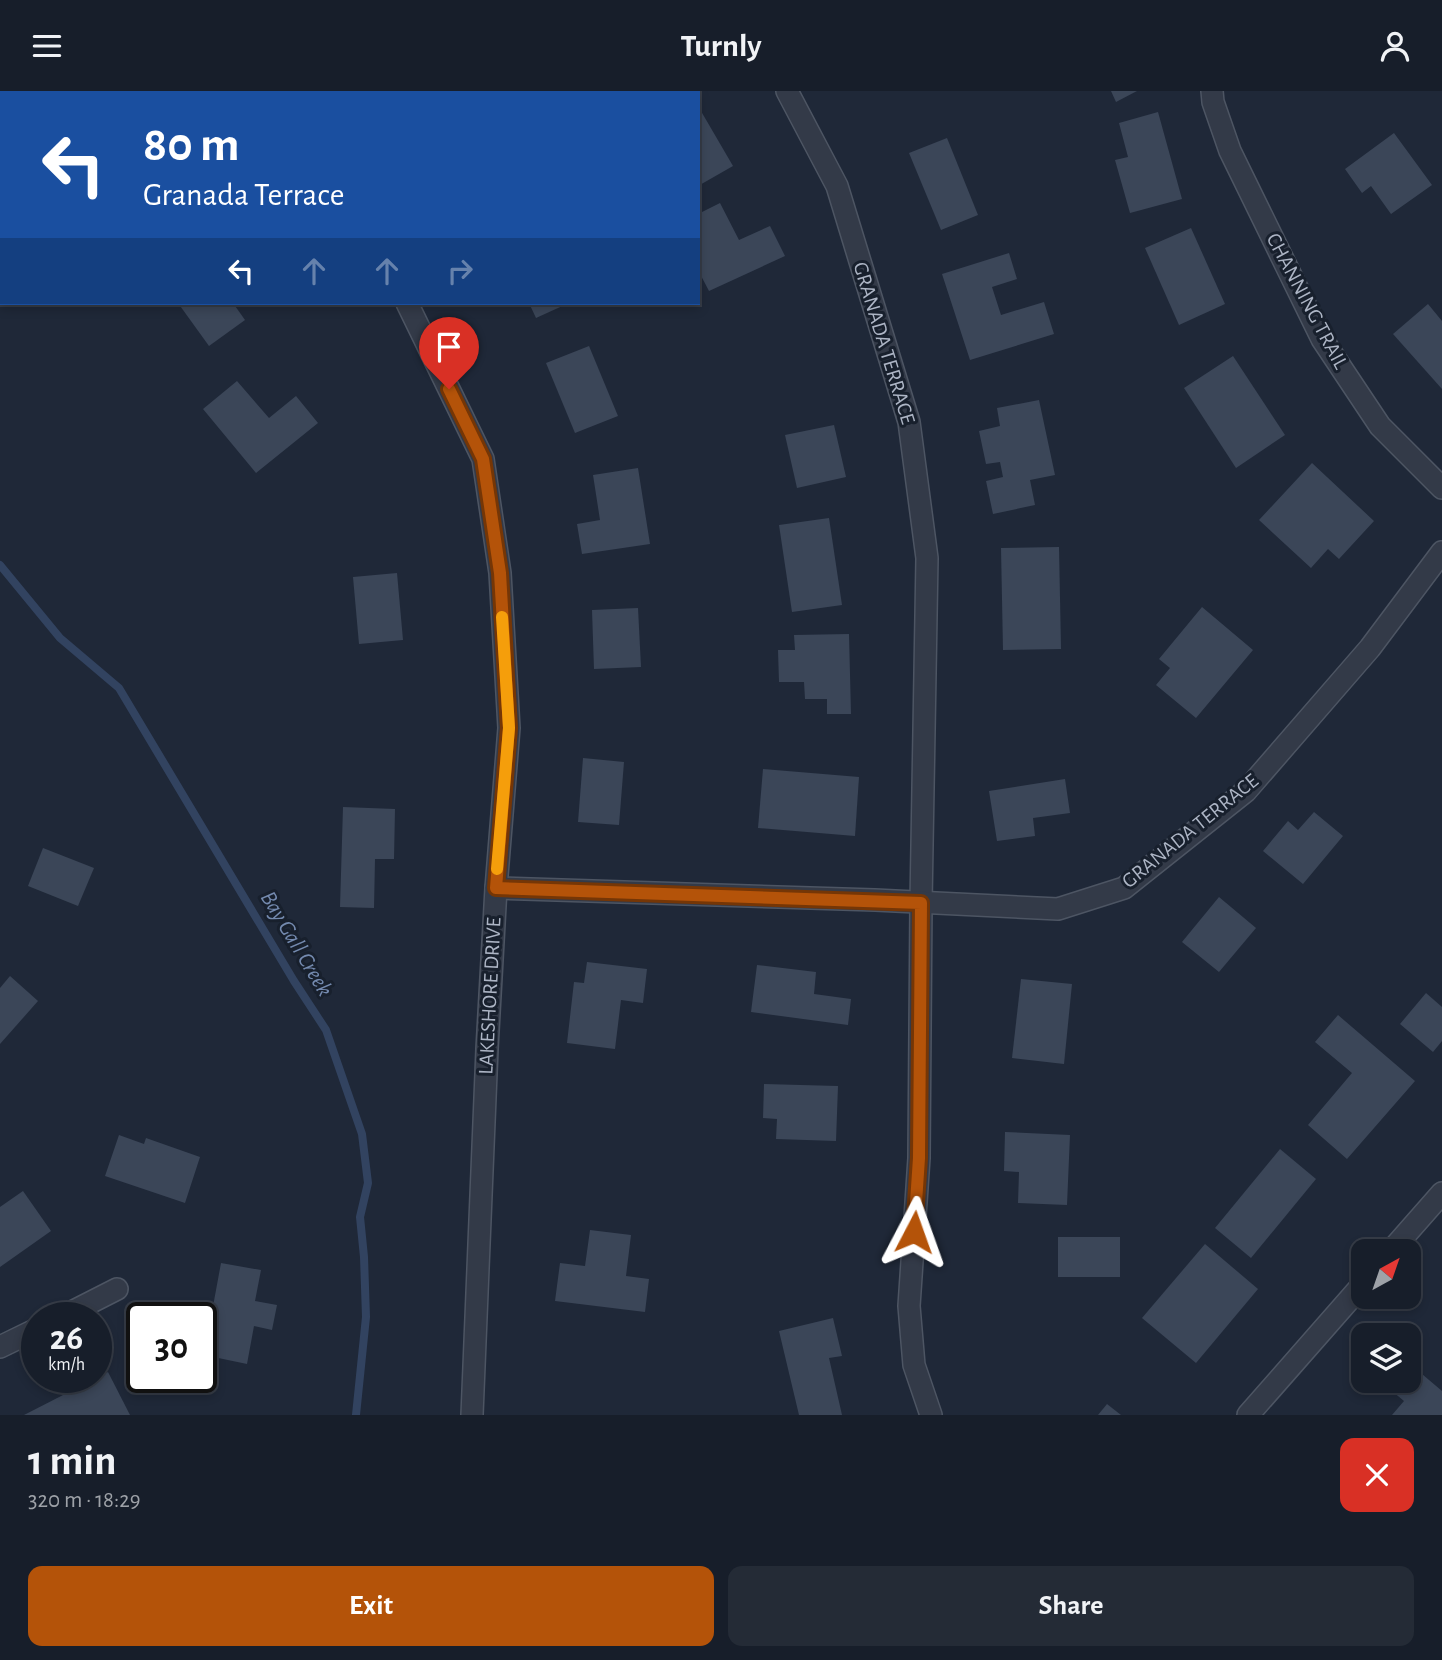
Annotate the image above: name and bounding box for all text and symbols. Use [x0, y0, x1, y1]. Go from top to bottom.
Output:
icon: menu [28, 27, 66, 65]
icon: person [1376, 27, 1414, 65]
text: Turnly [680, 30, 762, 62]
icon: left [28, 119, 119, 210]
text: 80 m [143, 121, 240, 170]
text: Granada Terrace [143, 179, 344, 211]
street label: CHANNING TRAIL [1262, 230, 1352, 372]
icon: left [222, 252, 260, 290]
icon: ahead [295, 252, 333, 290]
icon: ahead [368, 252, 406, 290]
icon: right [441, 252, 479, 290]
street label: GRANADA TERRACE [849, 259, 919, 427]
pin [419, 317, 479, 389]
icon: arrive [430, 328, 468, 366]
street label: GRANADA TERRACE [1118, 770, 1262, 892]
water label: Bay Gall Creek [256, 887, 336, 1001]
street label: LAKESHORE DRIVE [475, 917, 505, 1075]
position arrow [877, 1195, 951, 1269]
north arrow [1351, 1239, 1421, 1309]
map controls [1351, 1239, 1421, 1393]
speed limit sign: 30 [126, 1302, 217, 1393]
text: 26 [50, 1321, 83, 1356]
button: layers [1351, 1323, 1421, 1393]
text: km/h [48, 1356, 85, 1374]
button: close [1340, 1438, 1414, 1512]
text: 1 min [28, 1440, 117, 1482]
text: 320 m · 18:29 [28, 1489, 141, 1512]
button: Exit [28, 1566, 714, 1646]
button: Share [728, 1566, 1414, 1646]

